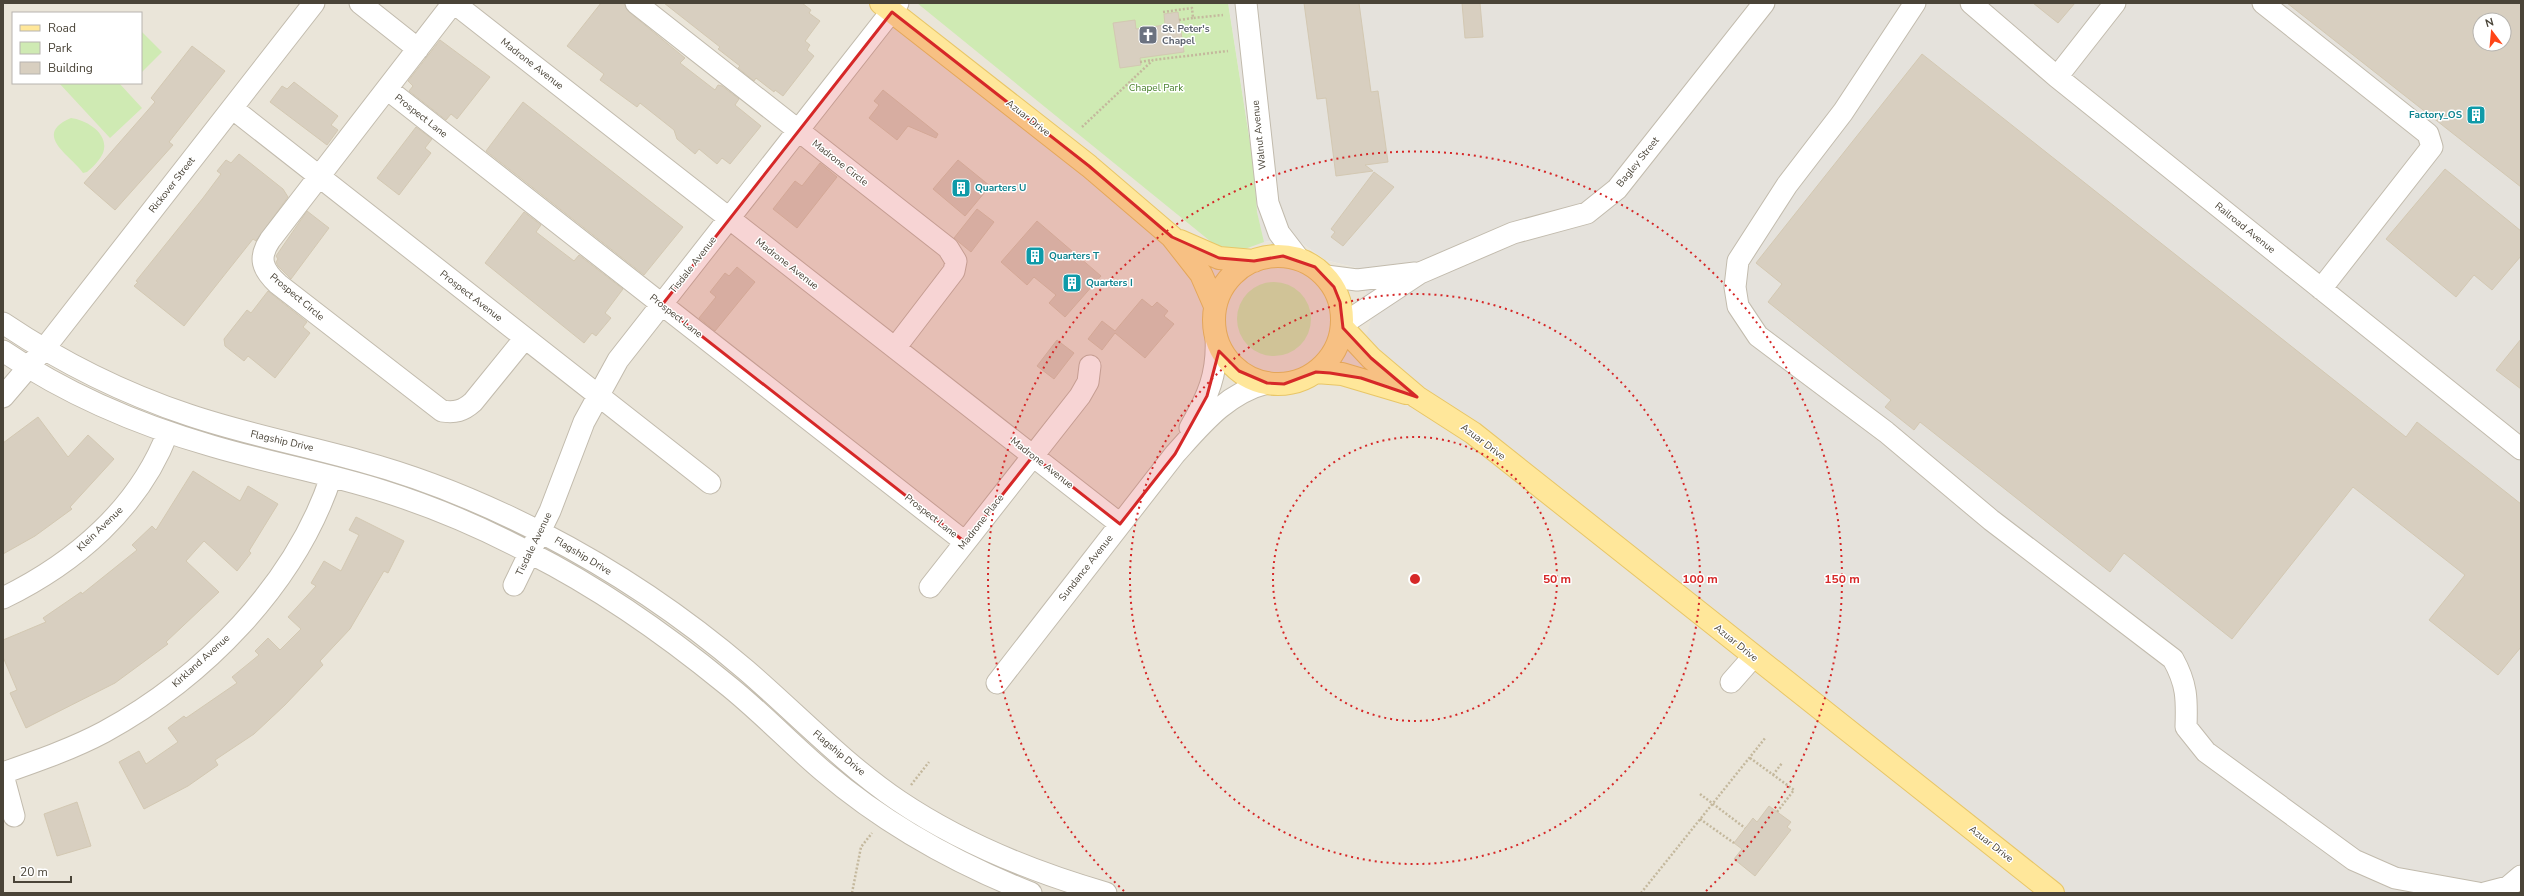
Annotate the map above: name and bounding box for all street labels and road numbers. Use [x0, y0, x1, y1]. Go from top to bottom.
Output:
street label: Madrone Avenue [498, 35, 566, 93]
street label: Prospect Lane [392, 91, 450, 141]
street label: Azuar Drive [1003, 96, 1053, 140]
street label: Walnut Avenue [1248, 99, 1270, 171]
street label: Bagley Street [1613, 133, 1663, 190]
street label: Madrone Circle [809, 137, 871, 189]
street label: Rickover Street [146, 154, 199, 216]
street label: Railroad Avenue [2212, 199, 2278, 257]
street label: Tisdale Avenue [666, 233, 720, 297]
street label: Madrone Avenue [753, 235, 821, 293]
street label: Prospect Avenue [437, 267, 505, 325]
street label: Prospect Circle [267, 270, 327, 324]
street label: Prospect Lane [647, 291, 705, 341]
street label: Azuar Drive [1458, 421, 1508, 463]
street label: Flagship Drive [249, 427, 315, 455]
street label: Madrone Avenue [1008, 434, 1076, 492]
street label: Prospect Lane [902, 491, 960, 541]
street label: Madrone Place [955, 491, 1007, 553]
street label: Klein Avenue [74, 503, 126, 555]
street label: Tisdale Avenue [513, 510, 555, 578]
street label: Sundance Avenue [1056, 532, 1116, 604]
street label: Flagship Drive [552, 533, 614, 579]
street label: Azuar Drive [1711, 621, 1761, 665]
street label: Kirkland Avenue [169, 631, 233, 691]
street label: Flagship Drive [810, 727, 868, 779]
street label: Azuar Drive [1966, 822, 2016, 866]

